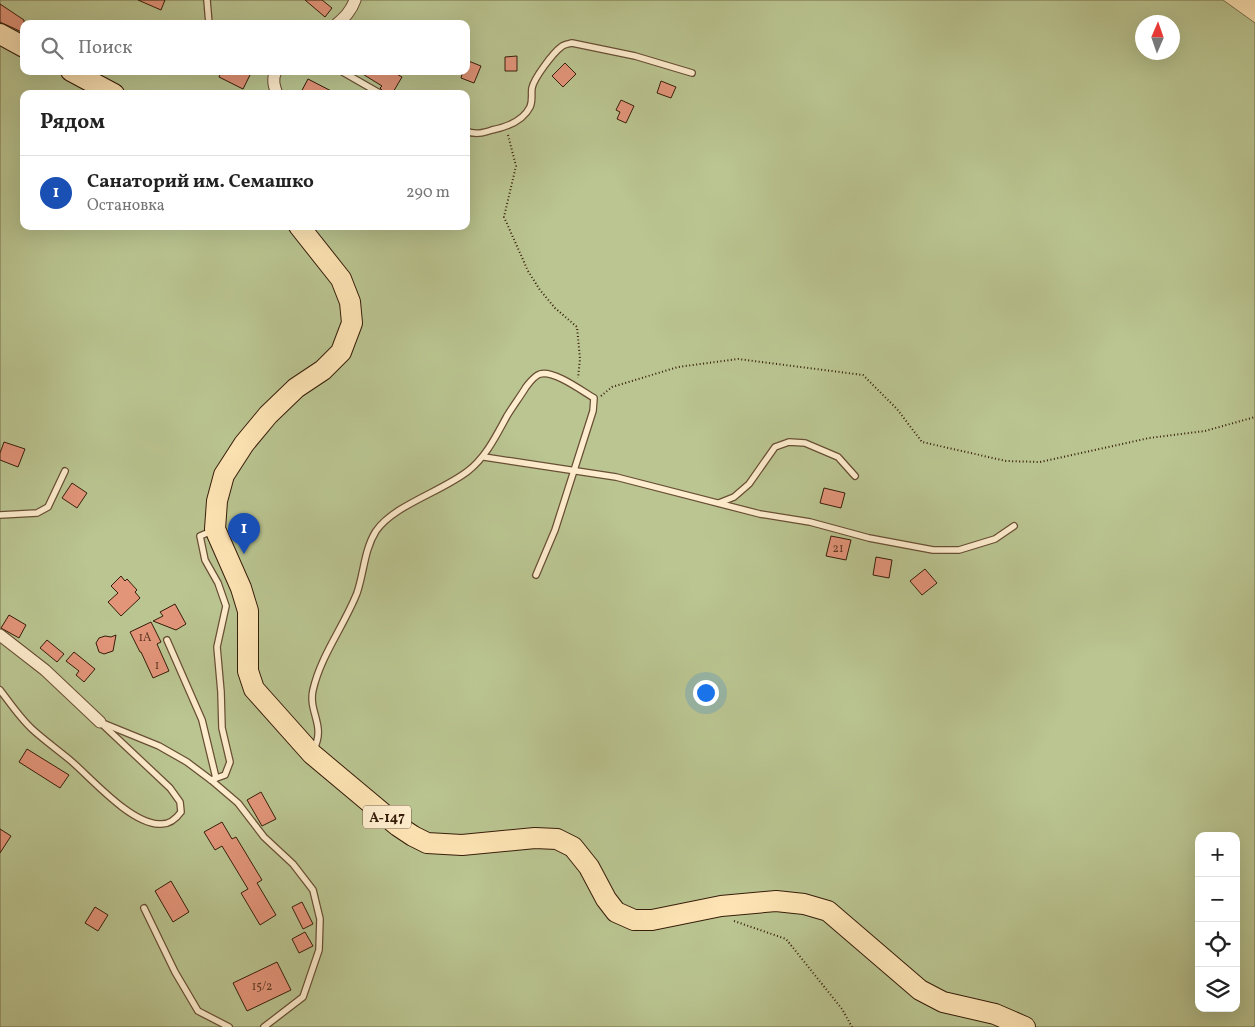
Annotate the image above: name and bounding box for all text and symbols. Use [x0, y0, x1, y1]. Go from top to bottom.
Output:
north arrow [1135, 15, 1180, 60]
search box [20, 20, 470, 75]
icon: search [38, 34, 66, 62]
text: Поиск [78, 35, 132, 61]
text: Рядом [40, 108, 105, 137]
text: Санаторий им. Семашко [87, 169, 314, 195]
text: 1 [53, 182, 59, 204]
text: 290 m [406, 182, 450, 204]
text: Остановка [87, 195, 165, 217]
pin: 1 [228, 513, 260, 554]
house number: 21 [832, 541, 844, 557]
house number: 1А [138, 630, 152, 646]
house number: 1 [155, 658, 159, 674]
your location [693, 680, 719, 706]
road number: А-147 [363, 806, 411, 829]
map controls [1195, 832, 1240, 1012]
button: + [1195, 832, 1240, 877]
button: − [1195, 877, 1240, 922]
button: locate [1195, 922, 1240, 967]
button: layers [1195, 967, 1240, 1012]
house number: 15/2 [252, 979, 272, 995]

